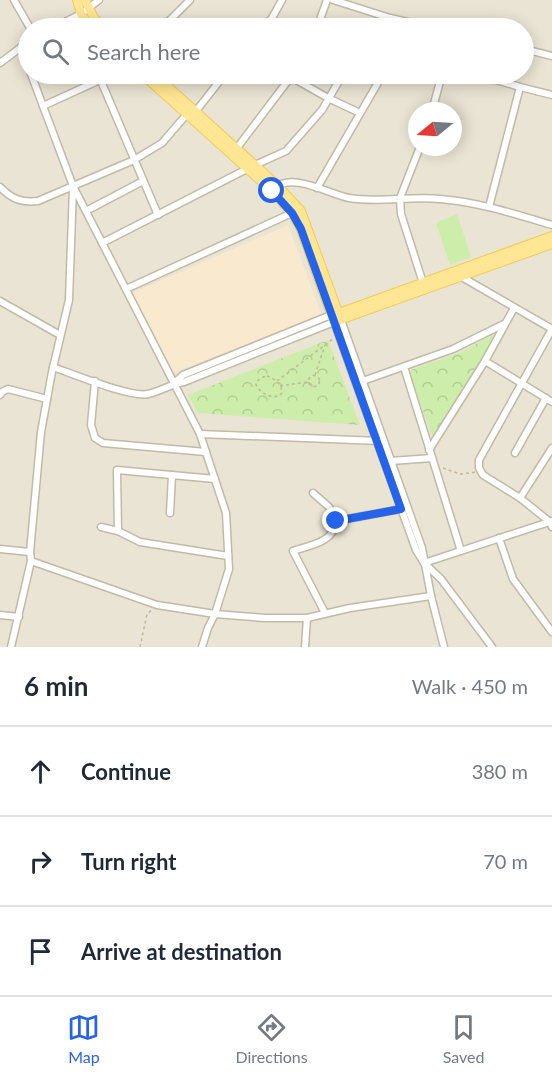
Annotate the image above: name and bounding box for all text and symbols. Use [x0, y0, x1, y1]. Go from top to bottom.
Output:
search box [18, 18, 534, 84]
icon: search [39, 35, 72, 68]
text: Search here [87, 38, 200, 65]
north arrow [408, 102, 462, 156]
route start [258, 177, 284, 203]
route end [322, 507, 348, 533]
text: 6 min [24, 670, 88, 702]
text: Walk · 450 m [412, 674, 528, 698]
icon: ahead [24, 755, 57, 788]
text: Continue [81, 758, 171, 785]
text: 380 m [472, 759, 528, 783]
icon: right [24, 845, 57, 878]
text: Turn right [81, 848, 176, 875]
text: 70 m [483, 849, 528, 873]
icon: arrive [24, 935, 57, 968]
text: Arrive at destination [81, 938, 282, 965]
tab: Map [67, 1011, 100, 1066]
tab: Directions [235, 1011, 308, 1066]
tab: Saved [443, 1011, 484, 1066]

